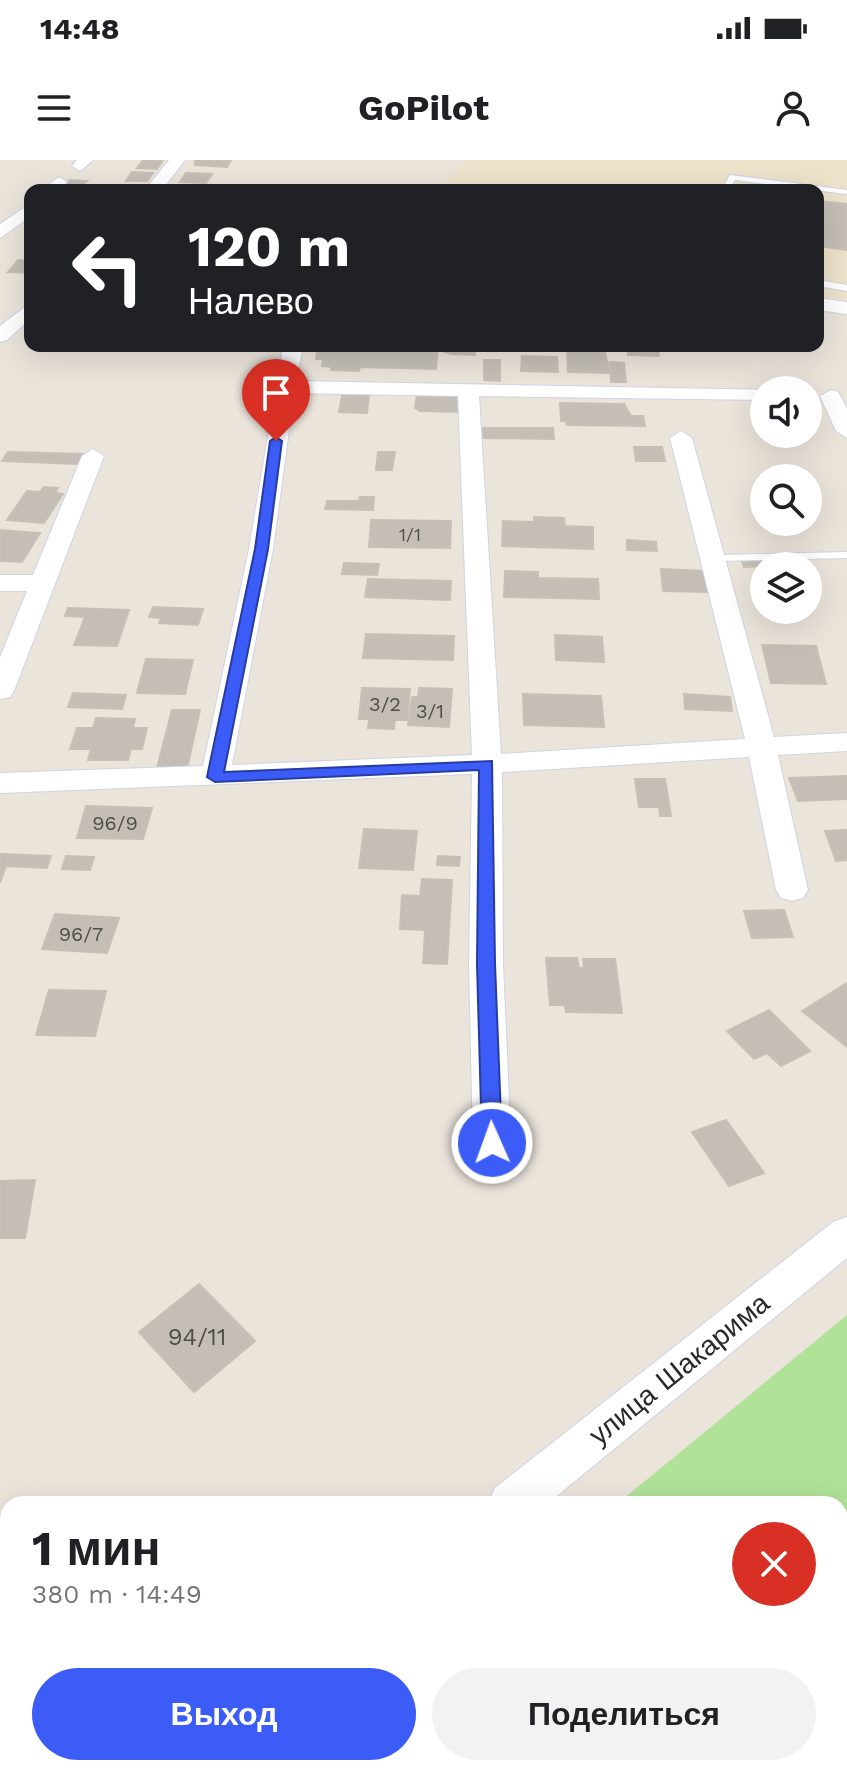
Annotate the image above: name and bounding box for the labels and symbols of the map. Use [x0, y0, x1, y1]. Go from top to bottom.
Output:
pin [242, 359, 310, 441]
house number: 1/1 [399, 524, 421, 545]
house number: 3/2 [369, 692, 401, 716]
house number: 3/1 [416, 699, 444, 723]
house number: 96/9 [92, 811, 138, 835]
house number: 96/7 [59, 922, 103, 946]
position arrow [450, 1101, 534, 1185]
street label: улица Шакарима [582, 1286, 776, 1452]
house number: 94/11 [168, 1323, 226, 1351]

